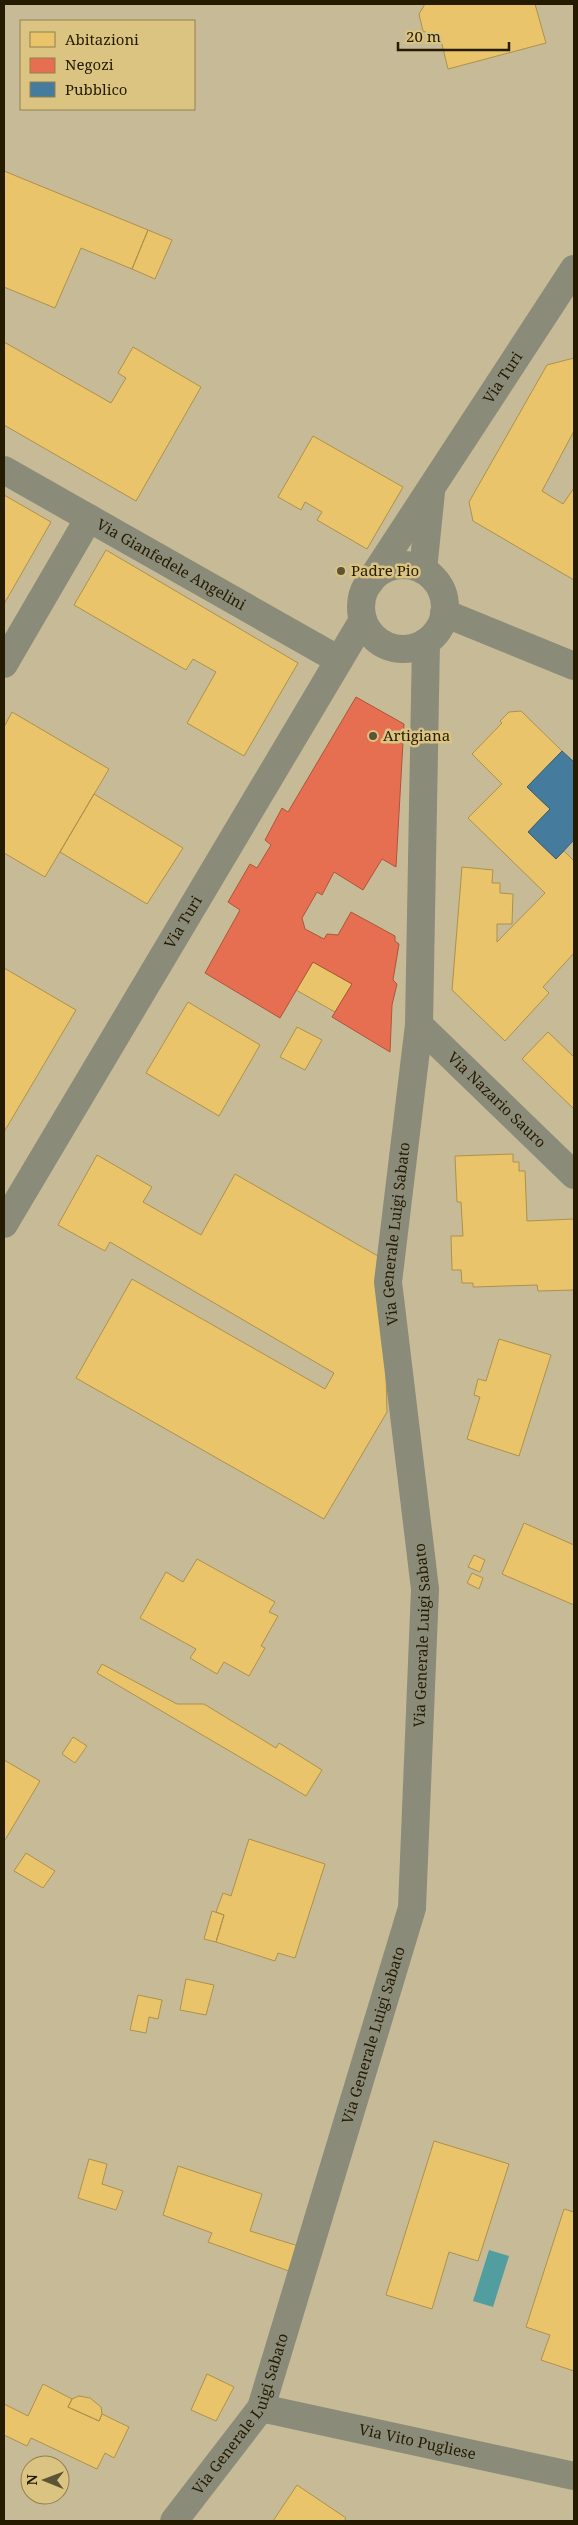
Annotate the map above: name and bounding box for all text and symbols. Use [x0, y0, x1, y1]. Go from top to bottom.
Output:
legend [20, 20, 195, 110]
scale bar [398, 20, 509, 52]
text: 20 m [406, 26, 441, 46]
text: Abitazioni [65, 29, 139, 49]
text: Negozi [65, 54, 114, 74]
text: Pubblico [65, 79, 128, 99]
street label: Via Turi [478, 347, 526, 407]
street label: Via Gianfedele Angelini [93, 514, 250, 614]
place label: Padre Pio [351, 560, 419, 580]
marker: Padre Pio [335, 565, 347, 577]
place label: Artigiana [383, 725, 450, 745]
marker: Artigiana [367, 730, 379, 742]
street label: Via Turi [159, 892, 206, 952]
street label: Via Nazario Sauro [444, 1047, 551, 1152]
street label: Via Generale Luigi Sabato [377, 1141, 414, 1327]
street label: Via Generale Luigi Sabato [408, 1542, 434, 1728]
street label: Via Generale Luigi Sabato [336, 1944, 409, 2126]
street label: Via Generale Luigi Sabato [187, 2331, 292, 2498]
street label: Via Vito Pugliese [357, 2419, 478, 2463]
north arrow [20, 2455, 70, 2505]
text: N [22, 2474, 41, 2485]

